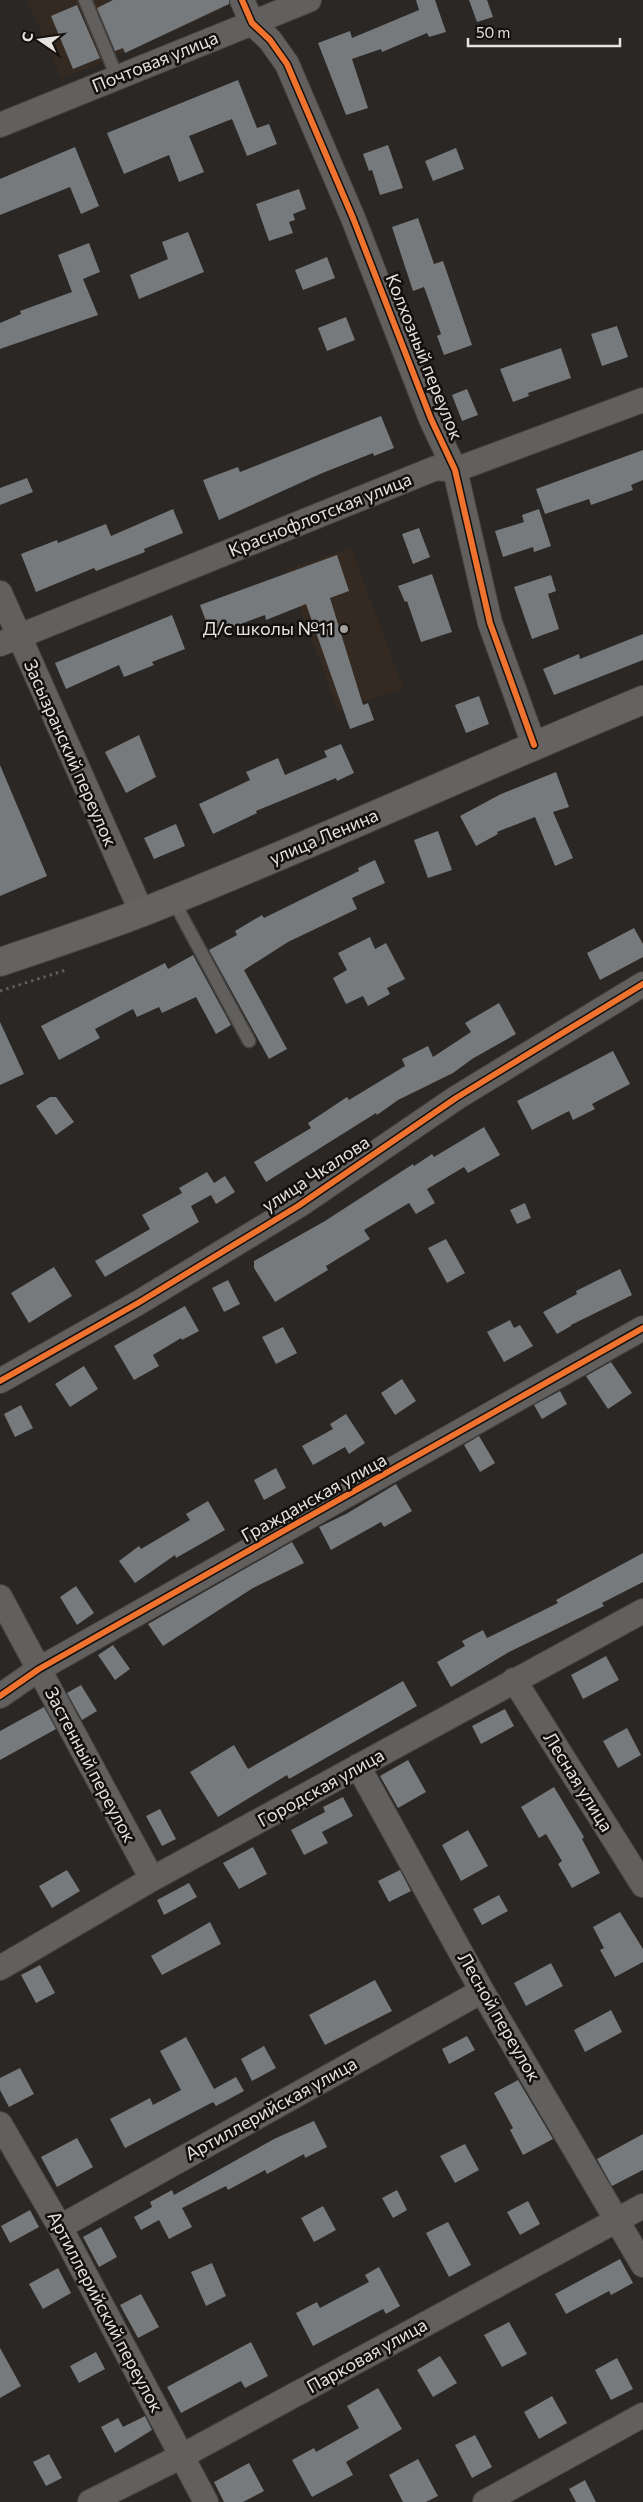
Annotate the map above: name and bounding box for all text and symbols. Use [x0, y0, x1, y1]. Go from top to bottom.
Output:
north arrow [15, 15, 65, 65]
scale bar [468, 15, 620, 47]
text: 50 m [476, 23, 510, 41]
street label: Почтовая улица [88, 26, 221, 96]
text: С [17, 30, 36, 44]
street label: Колхозный переулок [382, 270, 468, 443]
street label: Краснофлотская улица [225, 467, 414, 561]
place label: Д/с школы №11 [203, 617, 334, 639]
marker: Д/с школы №11 [338, 623, 350, 635]
street label: Засызранский переулок [20, 656, 122, 850]
street label: улица Ленина [266, 803, 381, 869]
street label: улица Чкалова [258, 1130, 373, 1216]
street label: Гражданская улица [237, 1448, 390, 1546]
street label: Застенный переулок [41, 1683, 141, 1846]
street label: Лесная улица [539, 1727, 618, 1835]
street label: Городская улица [253, 1743, 388, 1831]
street label: Лесной переулок [454, 1948, 546, 2085]
street label: Артиллерийская улица [181, 2052, 360, 2165]
street label: Артиллерийский переулок [43, 2207, 169, 2416]
street label: Парковая улица [302, 2313, 431, 2397]

